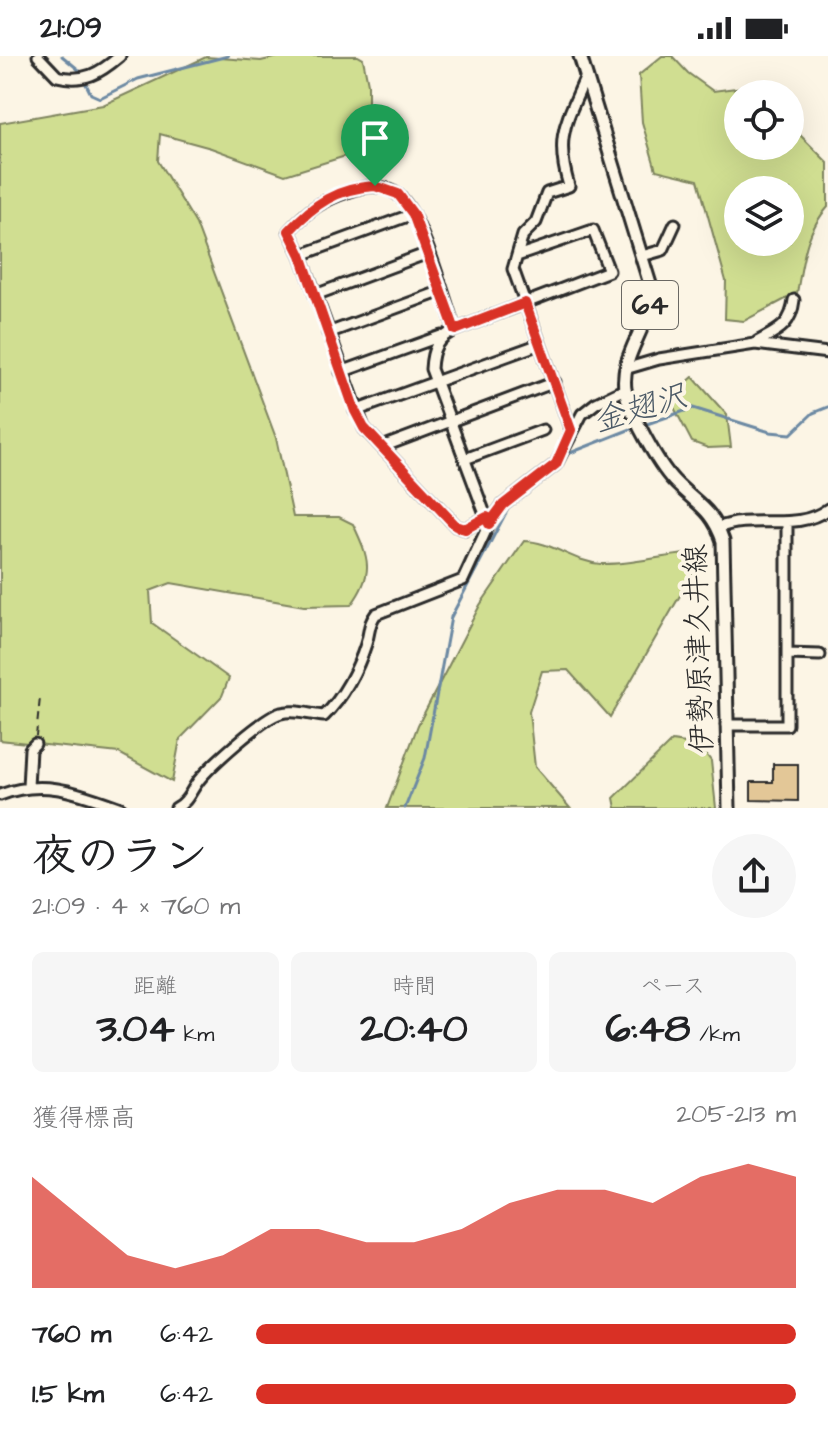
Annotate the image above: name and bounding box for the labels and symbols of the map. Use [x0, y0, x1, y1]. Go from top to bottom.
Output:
pin [341, 104, 409, 186]
road number: 64 [622, 281, 678, 329]
water label: 金翅沢 [588, 373, 693, 445]
street label: 伊勢原津久井線 [674, 543, 724, 755]

